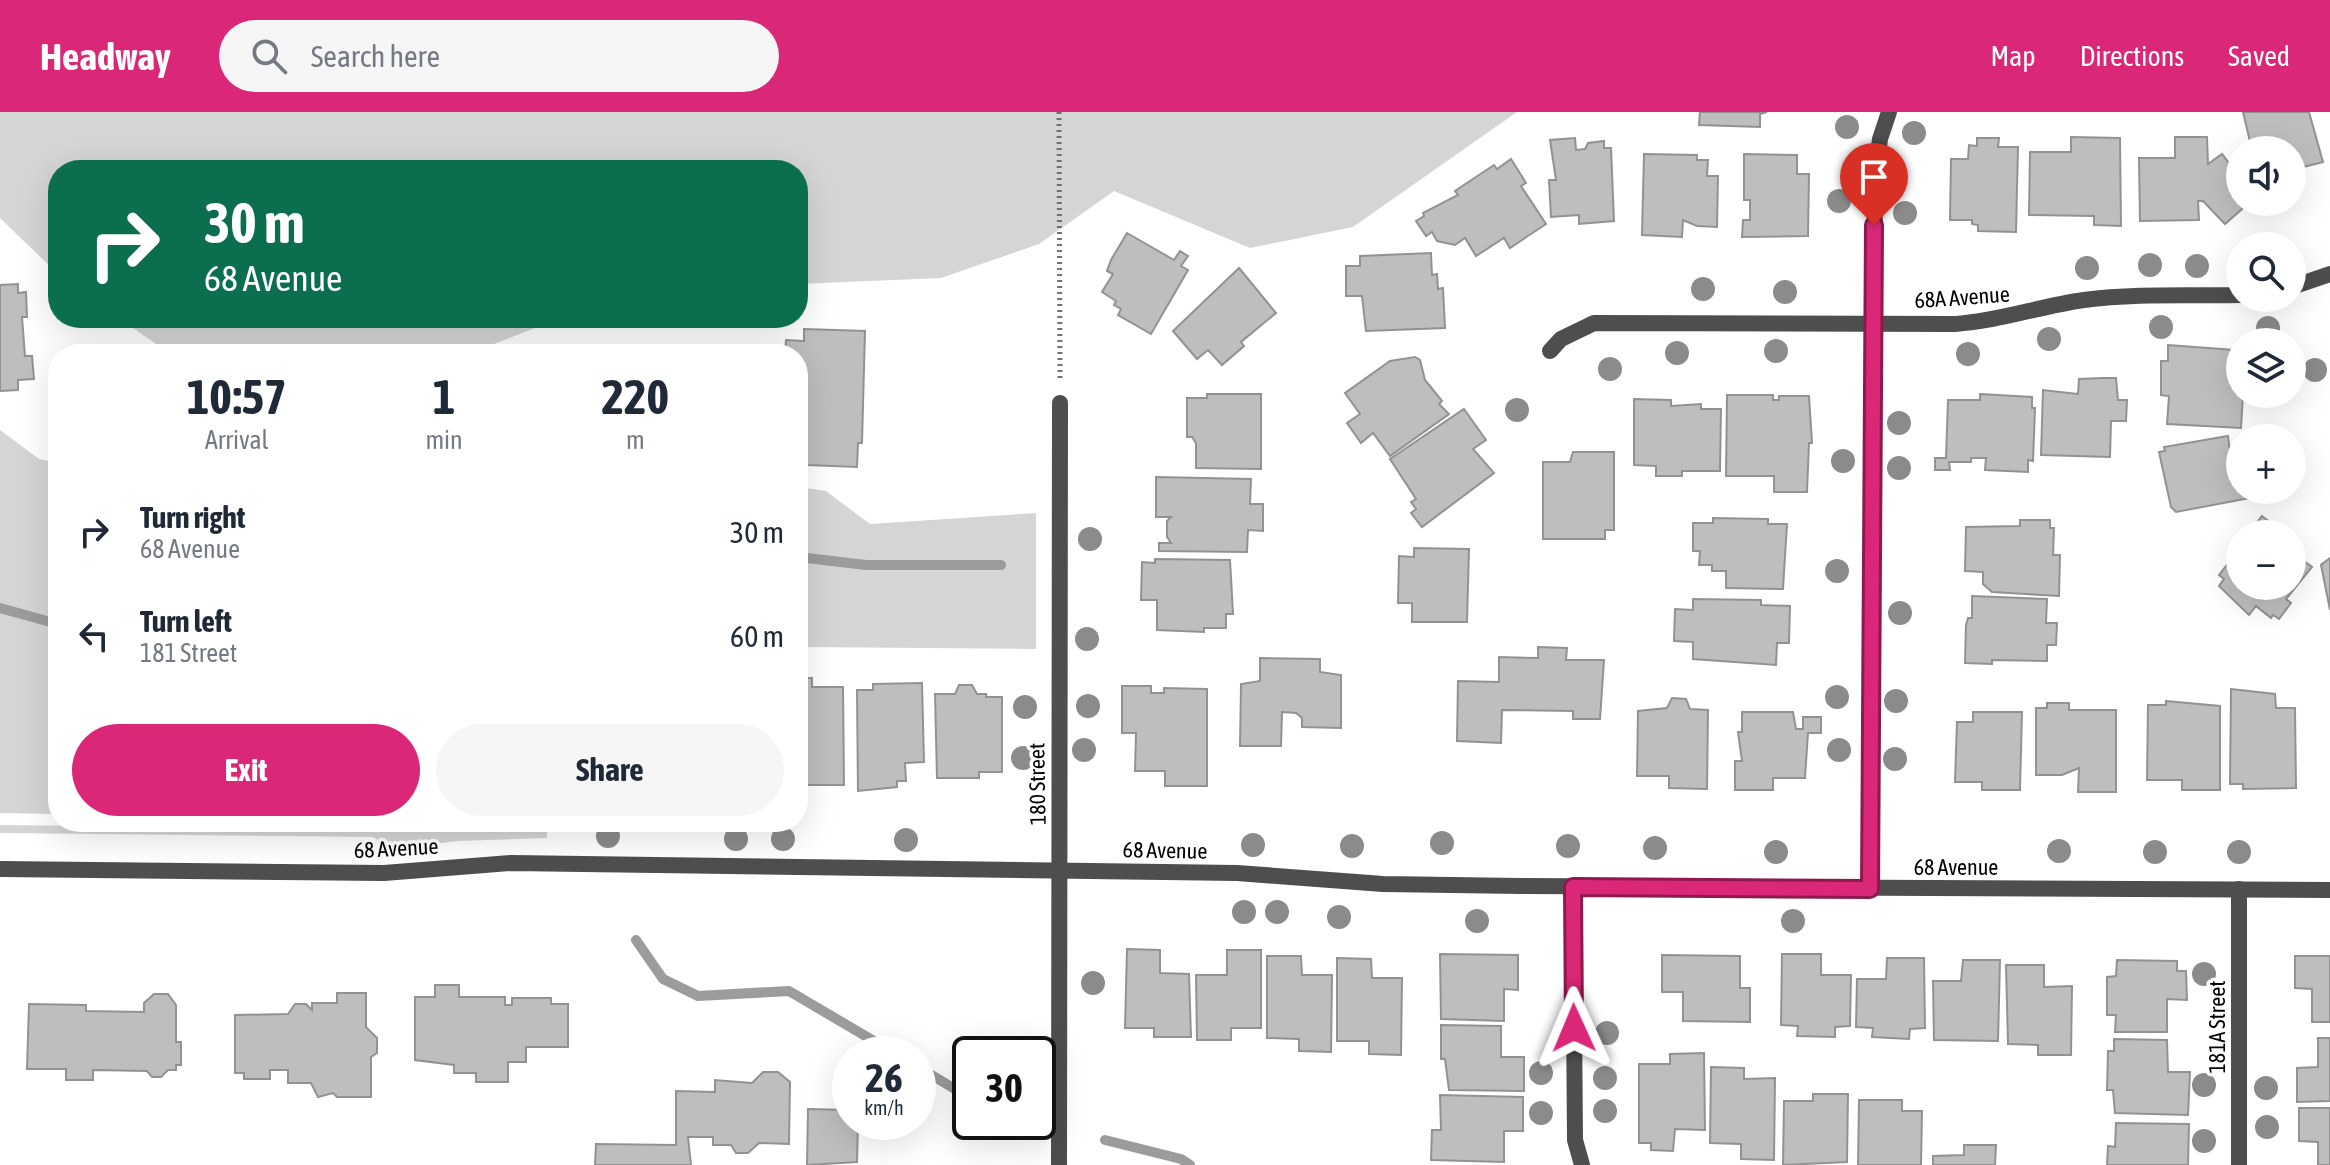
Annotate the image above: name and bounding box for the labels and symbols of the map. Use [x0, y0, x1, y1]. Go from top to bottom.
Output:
pin [1840, 143, 1908, 225]
street label: 68A Avenue [1914, 281, 2010, 313]
street label: 180 Street [1023, 743, 1051, 825]
street label: 68 Avenue [353, 833, 439, 863]
street label: 68 Avenue [1122, 836, 1208, 864]
street label: 68 Avenue [1914, 854, 1998, 880]
street label: 181A Street [2204, 980, 2230, 1074]
position arrow [1532, 986, 1616, 1070]
speed limit sign: 30 [952, 1036, 1056, 1140]

